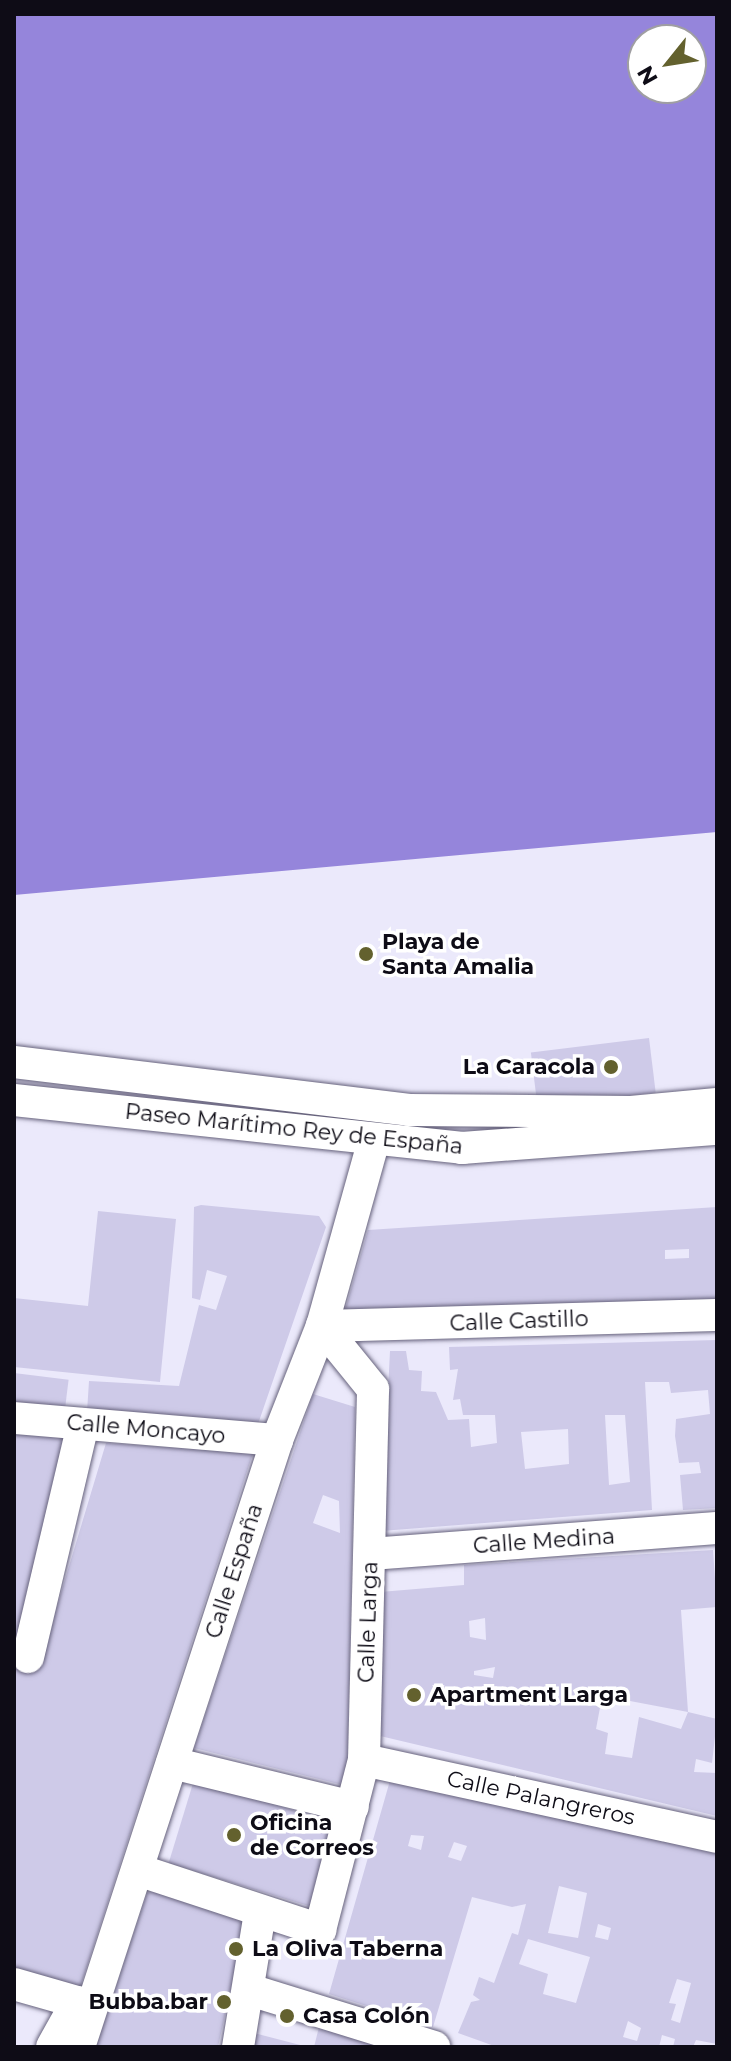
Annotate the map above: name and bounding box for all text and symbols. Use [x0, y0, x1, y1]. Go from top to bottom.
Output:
north arrow [627, 24, 707, 104]
text: N [631, 61, 664, 90]
place label: Playa de Santa Amalia [382, 928, 534, 980]
marker: Playa de Santa Amalia [357, 945, 375, 963]
place label: La Caracola [463, 1054, 595, 1080]
marker: La Caracola [602, 1058, 620, 1076]
street label: Paseo Marítimo Rey de España [124, 1098, 464, 1160]
street label: Calle Castillo [449, 1305, 589, 1337]
street label: Calle Moncayo [66, 1409, 226, 1449]
street label: Calle España [200, 1500, 268, 1642]
street label: Calle Medina [472, 1523, 616, 1559]
street label: Calle Larga [353, 1561, 383, 1683]
place label: Apartment Larga [430, 1682, 628, 1708]
marker: Apartment Larga [405, 1686, 423, 1704]
street label: Calle Palangreros [445, 1765, 637, 1831]
place label: Oficina de Correos [250, 1809, 374, 1860]
marker: Oficina de Correos [225, 1826, 243, 1844]
place label: La Oliva Taberna [252, 1936, 443, 1962]
marker: La Oliva Taberna [227, 1940, 245, 1958]
place label: Bubba.bar [89, 1989, 208, 2015]
marker: Bubba.bar [215, 1993, 233, 2011]
place label: Casa Colón [303, 2003, 430, 2029]
marker: Casa Colón [278, 2007, 296, 2025]

